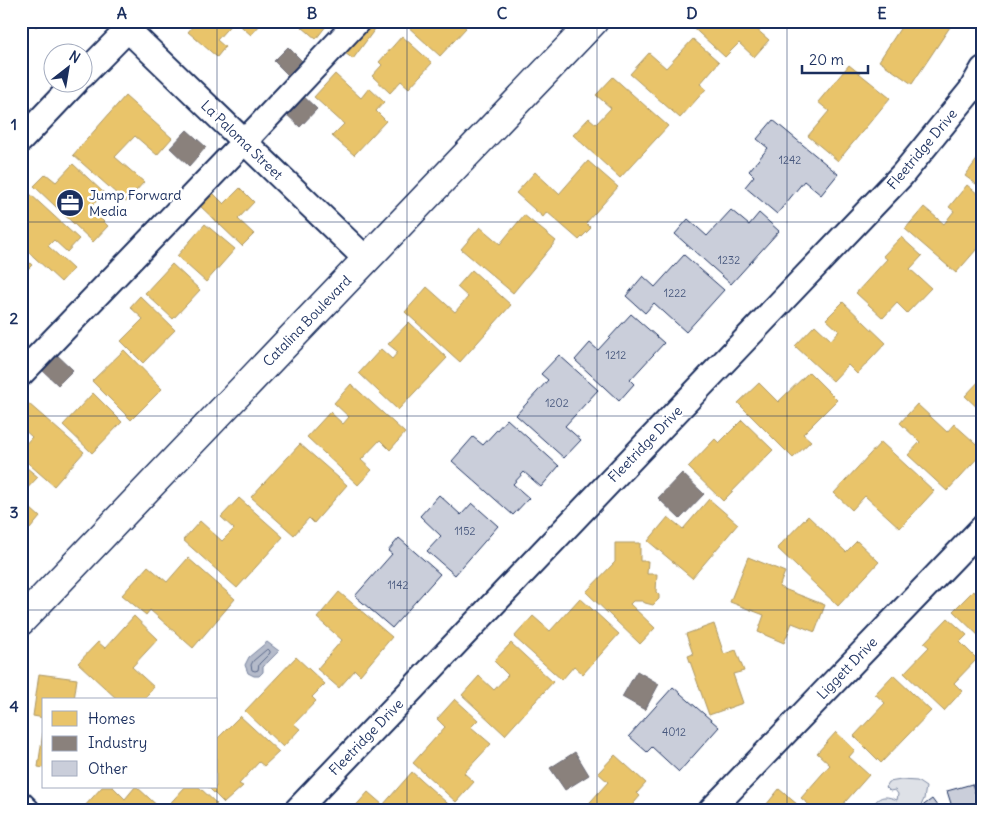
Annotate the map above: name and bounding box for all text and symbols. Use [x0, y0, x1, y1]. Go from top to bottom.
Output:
text: A [117, 3, 127, 23]
text: B [307, 3, 318, 23]
text: C [497, 3, 508, 23]
text: D [686, 3, 698, 23]
text: E [877, 3, 887, 23]
north arrow [42, 42, 92, 92]
scale bar [802, 42, 868, 74]
text: N [66, 47, 83, 67]
text: 20 m [809, 50, 844, 69]
street label: La Paloma Street [197, 96, 287, 184]
street label: Fleetridge Drive [883, 105, 961, 193]
text: 1 [11, 114, 17, 134]
house number: 1242 [779, 153, 801, 167]
place label: Jump Forward Media [89, 186, 182, 220]
office icon: Jump Forward Media [55, 188, 85, 218]
house number: 1232 [718, 253, 740, 267]
street label: Catalina Boulevard [259, 272, 355, 370]
house number: 1222 [664, 286, 686, 300]
text: 2 [10, 308, 19, 328]
house number: 1212 [606, 348, 626, 362]
house number: 1202 [545, 396, 569, 410]
street label: Fleetridge Drive [604, 402, 686, 486]
text: 3 [9, 502, 19, 522]
house number: 1152 [454, 524, 476, 538]
house number: 1142 [387, 578, 409, 592]
street label: Liggett Drive [813, 633, 881, 703]
street label: Fleetridge Drive [325, 695, 407, 779]
text: 4 [9, 696, 19, 716]
legend [42, 698, 218, 788]
text: Homes [88, 709, 135, 728]
house number: 4012 [662, 725, 686, 739]
text: Industry [88, 733, 147, 752]
text: Other [88, 759, 128, 778]

